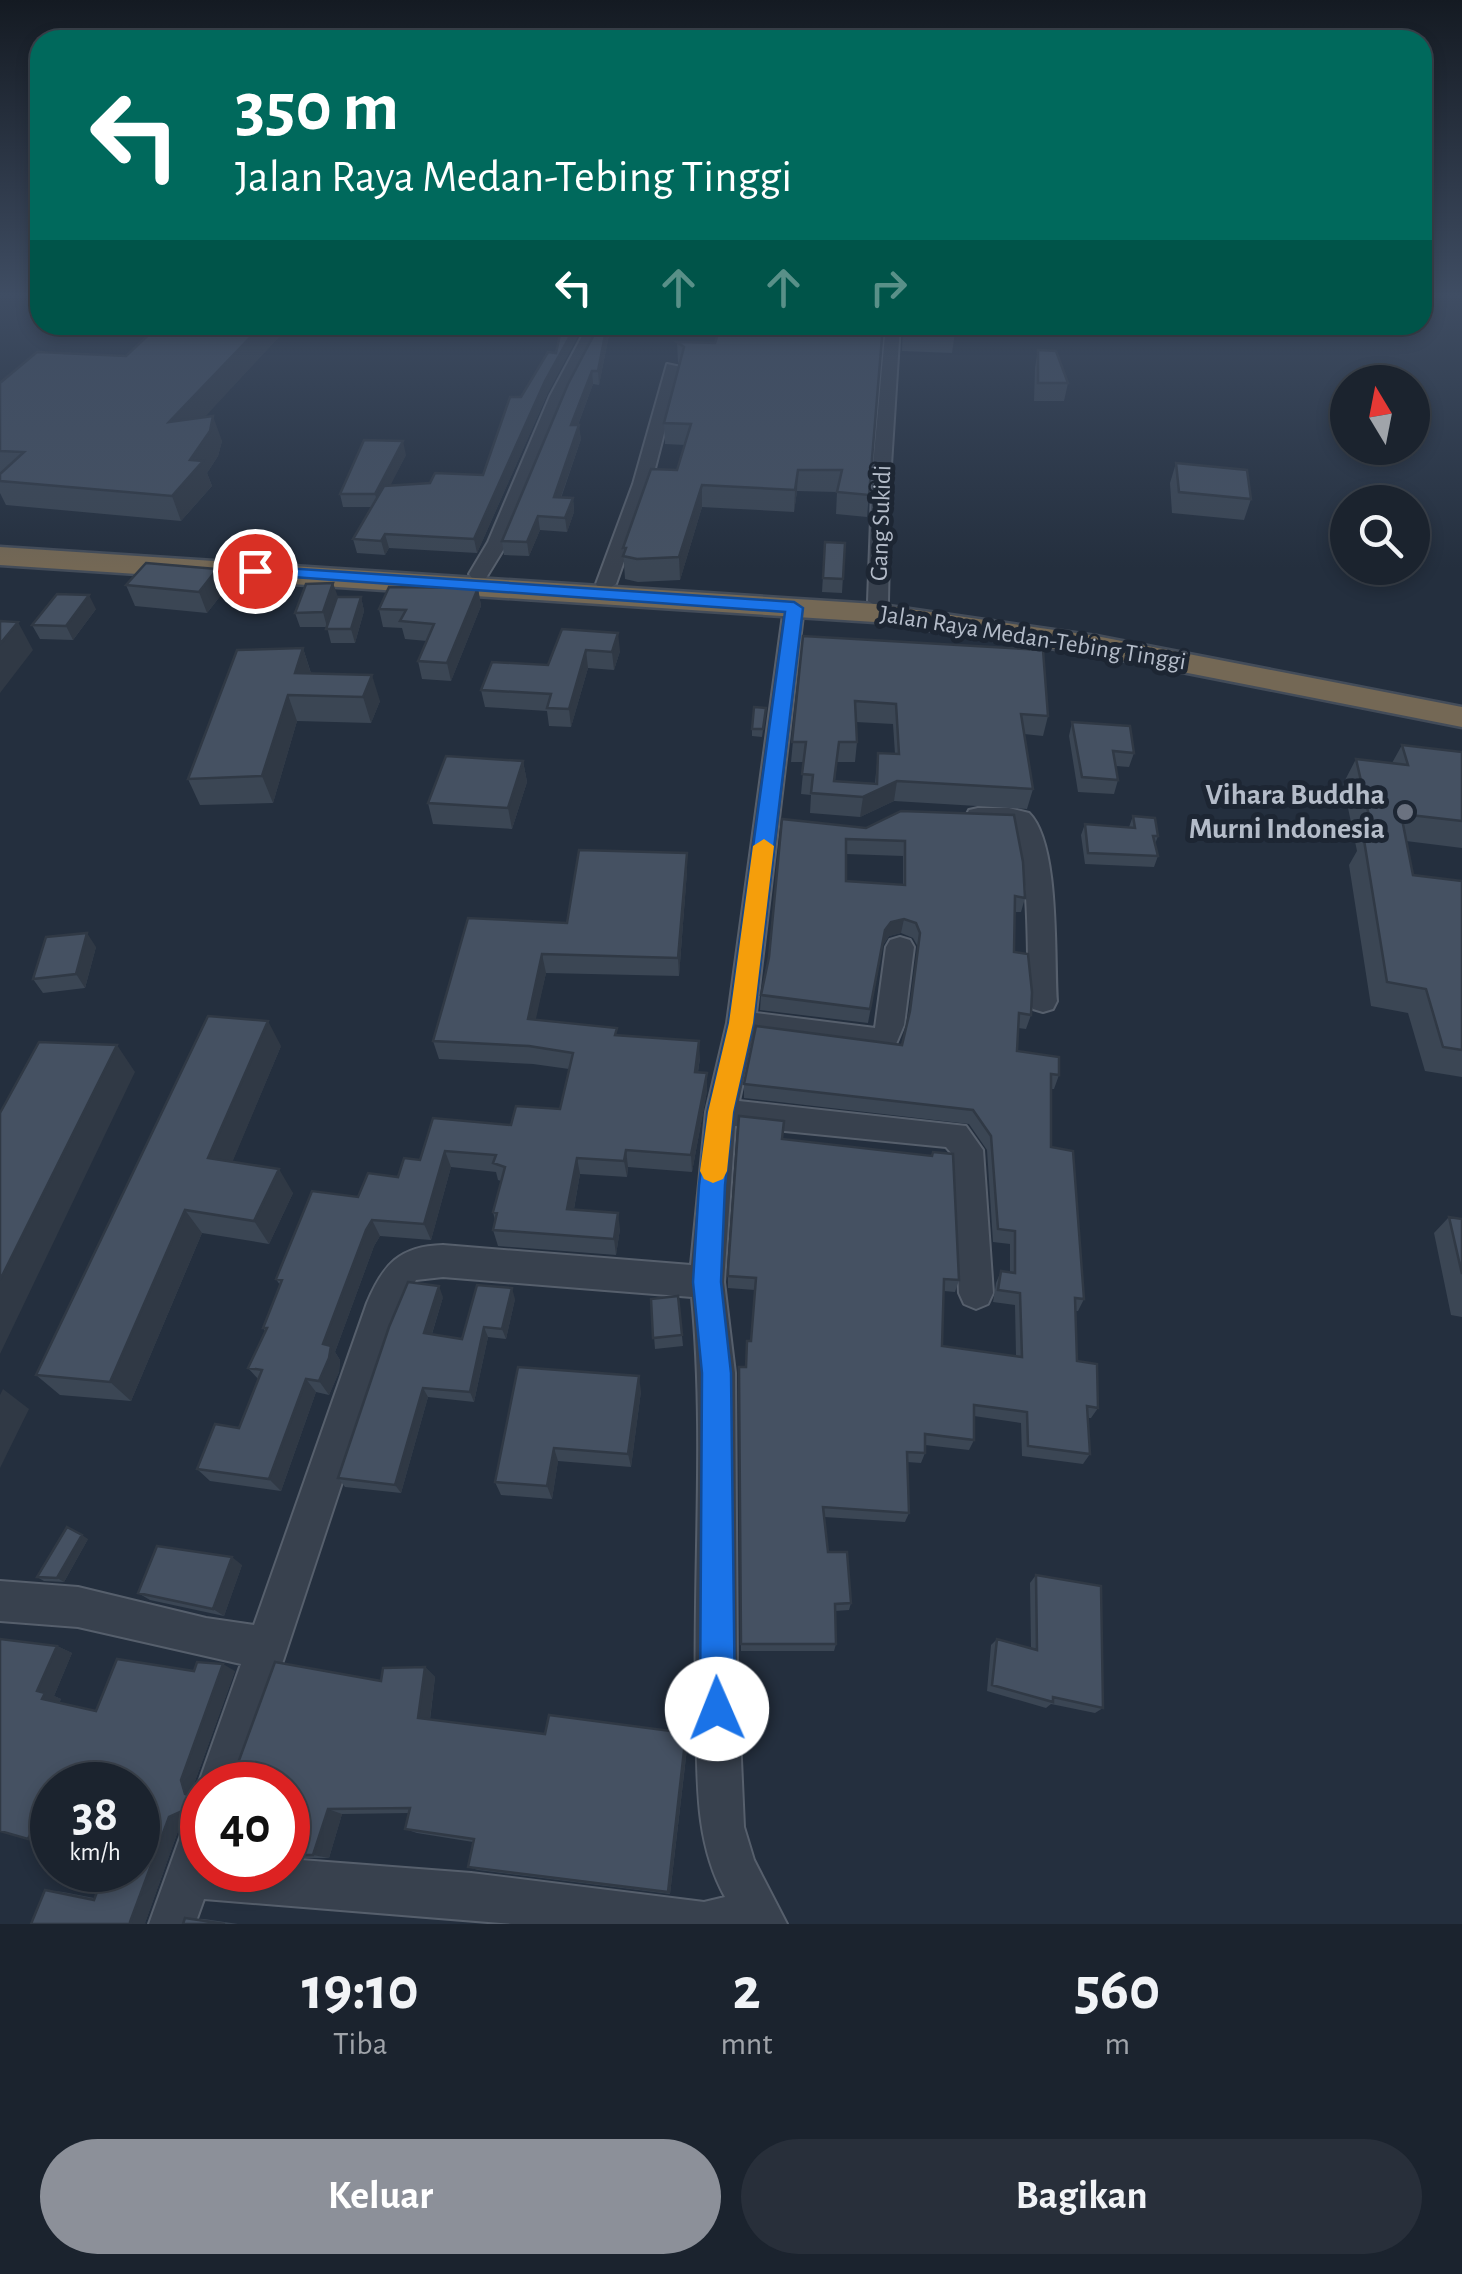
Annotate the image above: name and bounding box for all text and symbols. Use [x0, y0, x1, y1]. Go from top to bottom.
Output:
icon: left [70, 70, 200, 200]
text: 350 m [235, 73, 399, 143]
text: Jalan Raya Medan-Tebing Tinggi [235, 155, 792, 200]
icon: left [546, 260, 601, 315]
icon: ahead [651, 260, 706, 315]
icon: ahead [756, 260, 811, 315]
icon: right [861, 260, 916, 315]
north arrow [1330, 365, 1430, 465]
map controls [1330, 365, 1430, 585]
street label: Gang Sukidi [866, 464, 896, 582]
button: search [1330, 485, 1430, 585]
pin [213, 529, 298, 614]
icon: arrive [228, 544, 283, 599]
street label: Jalan Raya Medan-Tebing Tinggi [878, 601, 1188, 675]
place label: Vihara Buddha Murni Indonesia [1189, 780, 1385, 844]
marker: Vihara Buddha Murni Indonesia [1394, 801, 1416, 823]
position arrow [665, 1657, 769, 1761]
speed limit sign: 40 [180, 1762, 310, 1892]
text: 38 [72, 1790, 118, 1840]
text: km/h [69, 1840, 121, 1865]
text: 19:10 [302, 1960, 419, 2020]
text: 2 [732, 1960, 761, 2020]
text: 560 [1074, 1960, 1160, 2020]
text: Tiba [333, 2028, 388, 2060]
text: mnt [721, 2028, 773, 2060]
text: m [1104, 2028, 1130, 2060]
button: Keluar [40, 2139, 721, 2254]
button: Bagikan [741, 2139, 1422, 2254]

